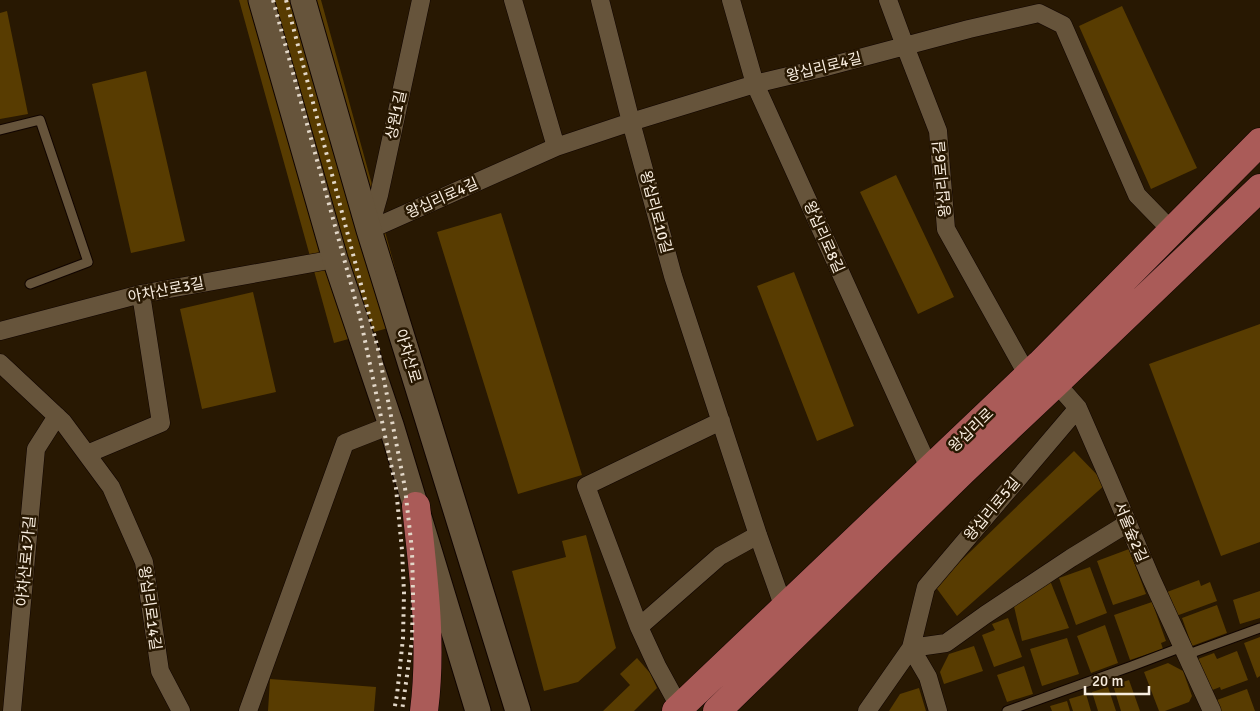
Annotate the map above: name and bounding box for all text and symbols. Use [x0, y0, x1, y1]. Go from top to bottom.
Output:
street label: 왕십리로4길 [784, 49, 864, 85]
street label: 상원1길 [382, 89, 410, 141]
street label: 왕십리로6길 [930, 140, 954, 218]
street label: 왕십리로10길 [636, 169, 676, 255]
street label: 왕십리로4길 [403, 174, 481, 222]
street label: 왕십리로8길 [800, 198, 848, 276]
street label: 아차산로3길 [126, 274, 206, 306]
street label: 아차산로 [391, 327, 425, 385]
street label: 왕십리로 [945, 404, 997, 456]
street label: 왕십리로5길 [960, 474, 1024, 544]
street label: 서울숲2길 [1110, 499, 1152, 565]
street label: 아차산로1가길 [13, 515, 39, 607]
street label: 왕십리로14길 [135, 565, 165, 651]
scale bar [1085, 664, 1149, 696]
text: 20 m [1092, 672, 1123, 690]

